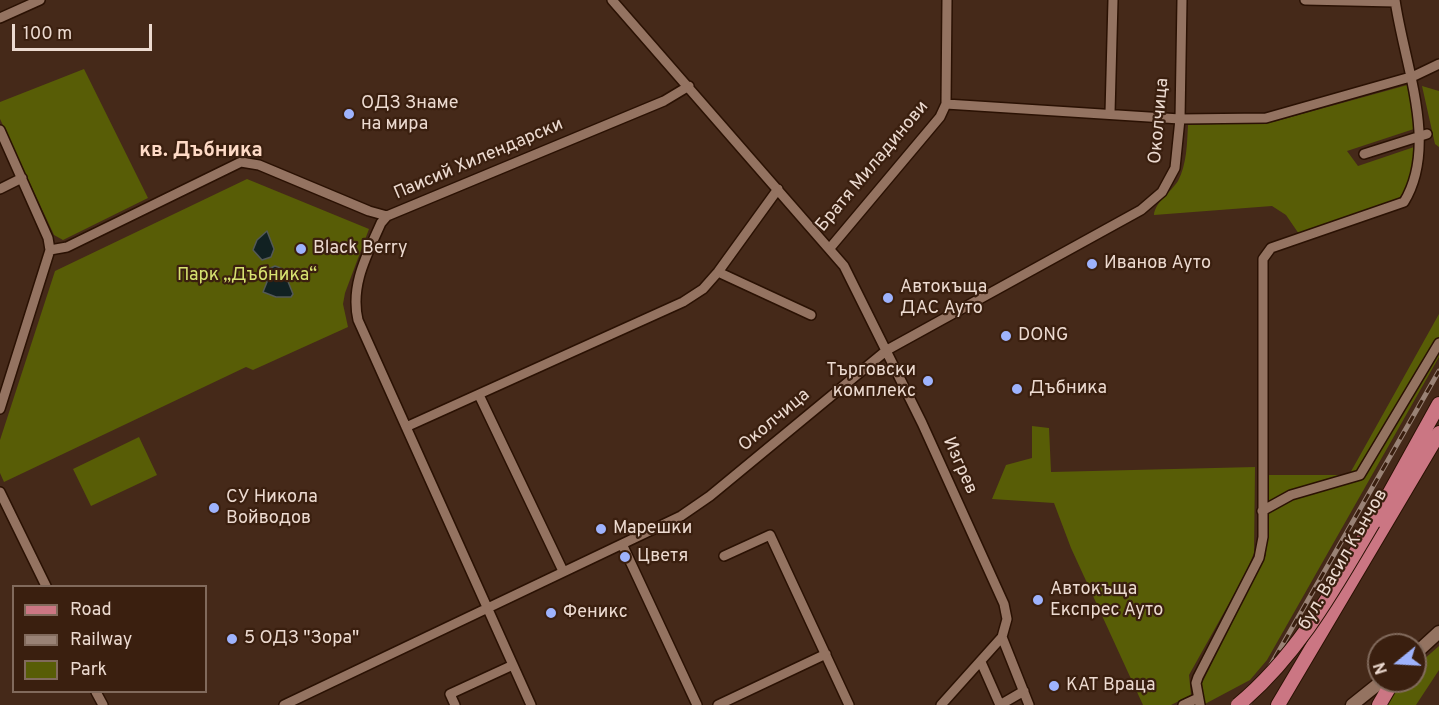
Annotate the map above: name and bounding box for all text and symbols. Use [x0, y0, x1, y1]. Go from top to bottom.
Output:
scale bar [15, 12, 154, 50]
text: 100 m [23, 23, 72, 46]
street label: Околчица [1145, 77, 1175, 165]
place label: ОДЗ Знаме на мира [361, 93, 458, 136]
street label: Братя Миладинови [812, 97, 934, 237]
marker: ОДЗ Знаме на мира [342, 107, 356, 121]
street label: Паисий Хилендарски [391, 115, 567, 205]
district label: кв. Дъбника [139, 140, 263, 164]
place label: Black Berry [313, 238, 407, 260]
marker: Black Berry [294, 242, 308, 256]
place label: Иванов Ауто [1104, 253, 1211, 275]
marker: Иванов Ауто [1085, 257, 1099, 271]
park label: Парк „Дъбника“ [177, 265, 317, 287]
place label: Автокъща ДАС Ауто [900, 277, 987, 320]
marker: Автокъща ДАС Ауто [881, 291, 895, 305]
place label: DONG [1018, 325, 1068, 347]
marker: DONG [999, 329, 1013, 343]
place label: Търговски комплекс [826, 360, 916, 403]
marker: Търговски комплекс [921, 374, 935, 388]
place label: Дъбника [1029, 378, 1107, 400]
marker: Дъбника [1010, 382, 1024, 396]
street label: Околчица [735, 385, 815, 457]
street label: Изгрев [937, 434, 981, 498]
street label: бул. Васил Кънчов [1295, 486, 1393, 634]
place label: СУ Никола Войводов [226, 487, 318, 530]
marker: СУ Никола Войводов [207, 501, 221, 515]
place label: Марешки [613, 518, 692, 540]
marker: Марешки [594, 522, 608, 536]
place label: Цветя [637, 546, 688, 568]
marker: Цветя [618, 550, 632, 564]
place label: Автокъща Експрес Ауто [1050, 579, 1163, 622]
legend [12, 585, 207, 693]
marker: Автокъща Експрес Ауто [1031, 593, 1045, 607]
text: Road [70, 599, 112, 622]
place label: Феникс [563, 602, 628, 624]
marker: Феникс [544, 606, 558, 620]
place label: 5 ОДЗ "Зора" [244, 628, 359, 650]
text: Railway [70, 629, 132, 652]
marker: 5 ОДЗ "Зора" [225, 632, 239, 646]
north arrow [1367, 633, 1427, 693]
text: Park [70, 659, 107, 682]
text: N [1370, 659, 1393, 677]
place label: КАТ Враца [1066, 675, 1155, 697]
marker: КАТ Враца [1047, 679, 1061, 693]

